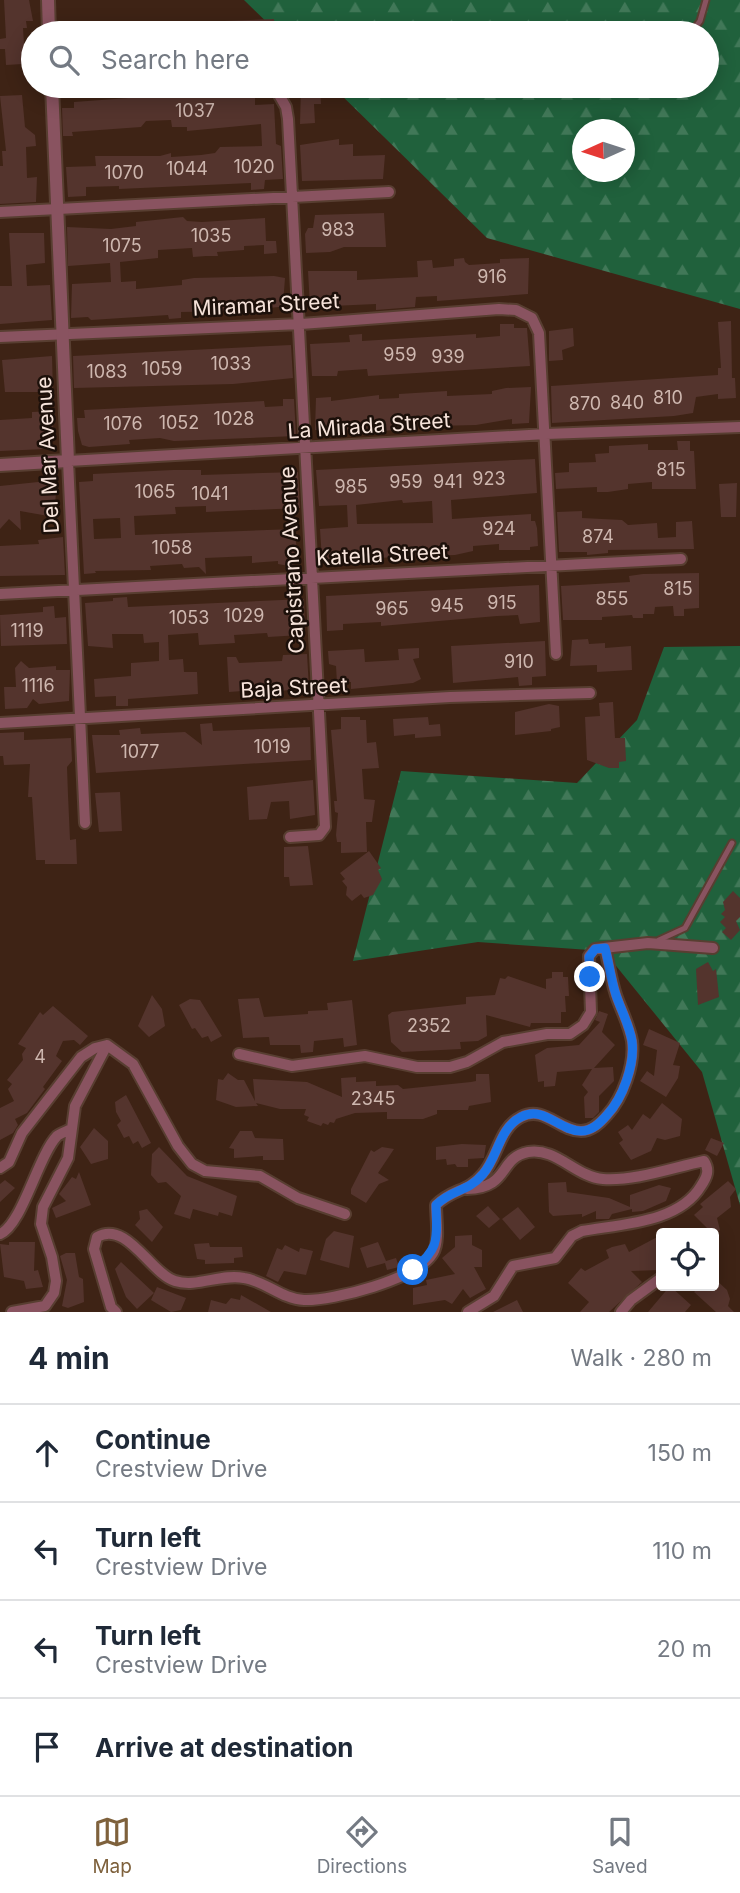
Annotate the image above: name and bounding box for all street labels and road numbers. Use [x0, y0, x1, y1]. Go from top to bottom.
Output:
street label: Miramar Street [192, 288, 340, 321]
street label: Del Mar Avenue [31, 376, 64, 534]
street label: La Mirada Street [287, 407, 451, 444]
street label: Capistrano Avenue [274, 466, 309, 654]
street label: Katella Street [315, 539, 449, 570]
street label: Baja Street [240, 672, 348, 703]

